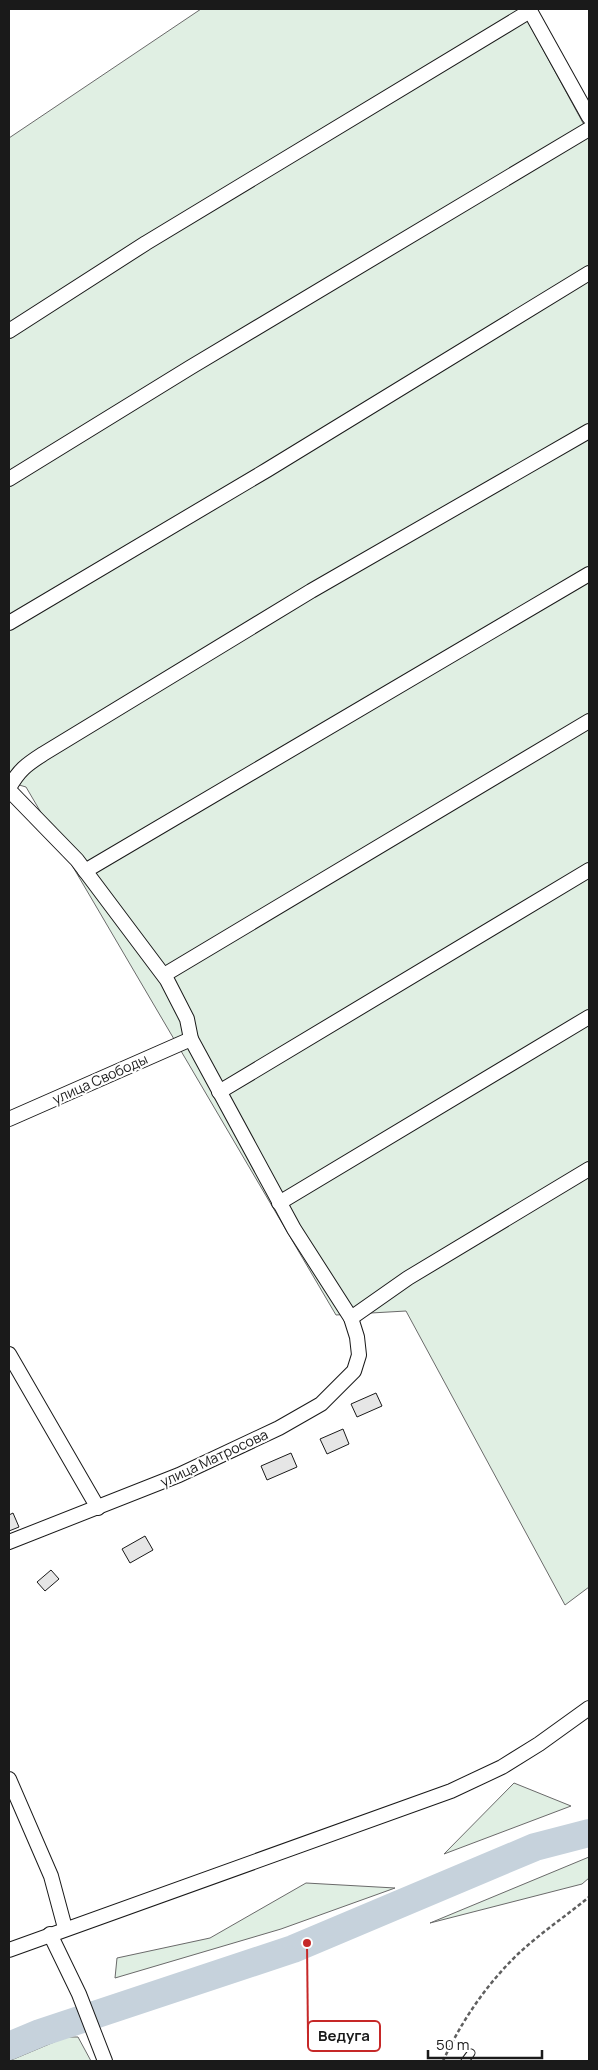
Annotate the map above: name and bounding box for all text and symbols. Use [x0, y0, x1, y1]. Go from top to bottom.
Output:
street label: улица Свободы [49, 1049, 150, 1108]
street label: улица Матросова [157, 1424, 271, 1491]
callout: Ведуга [308, 2021, 380, 2051]
text: Ведуга [318, 2025, 370, 2046]
scale bar [428, 2028, 542, 2060]
text: 50 m [436, 2034, 470, 2055]

